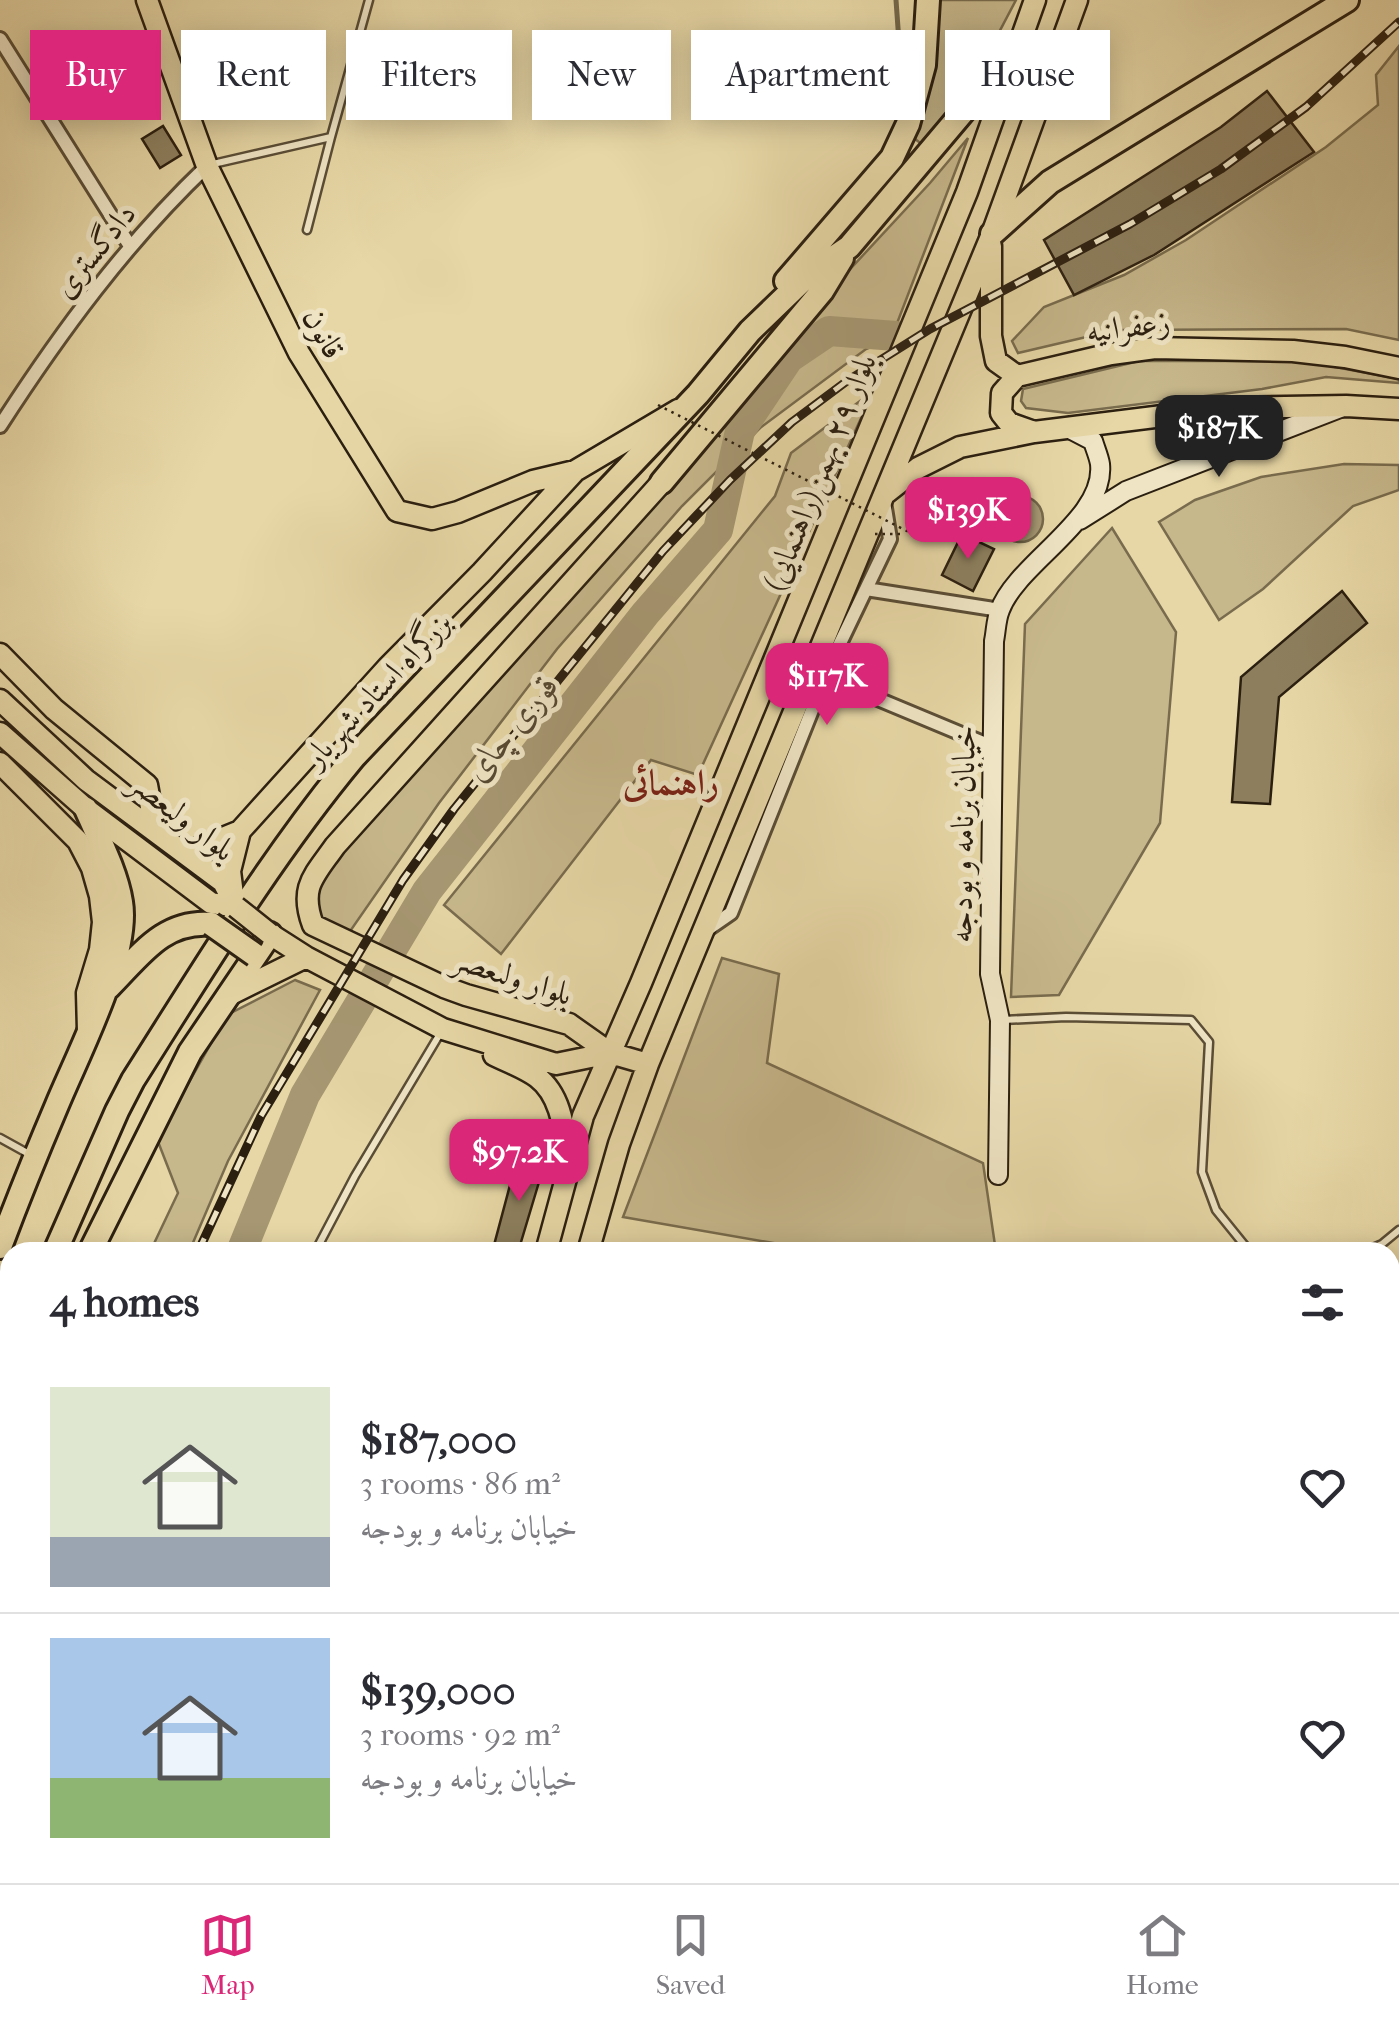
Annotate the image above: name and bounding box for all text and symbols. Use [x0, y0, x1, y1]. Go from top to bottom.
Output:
chip: Buy [30, 30, 161, 120]
chip: Rent [181, 30, 326, 120]
chip: Filters [346, 30, 512, 120]
chip: New [532, 30, 671, 120]
chip: Apartment [691, 30, 925, 120]
chip: House [945, 30, 1110, 120]
street label: دادگستری [45, 196, 144, 305]
street label: قانون [294, 301, 352, 366]
street label: زعفرانیه [1084, 303, 1172, 352]
street label: بلوار ٢٩ بهمن(راهنمایی) [755, 348, 887, 597]
pin: $187K [1149, 395, 1289, 480]
text: $187K [1177, 409, 1261, 446]
pin: $139K [898, 477, 1038, 562]
text: $139K [927, 491, 1009, 528]
street label: بزرگراه استاد شهریار [292, 601, 461, 778]
pin: $117K [757, 643, 897, 728]
text: $117K [787, 657, 867, 694]
water label: قوری چای [456, 665, 570, 791]
street label: خیابان برنامه و بودجه [942, 725, 984, 943]
street label: بلوار ولیعصر [119, 762, 243, 870]
district label: راهنمائی [622, 762, 719, 803]
street label: بلوار ولىعصر [445, 939, 577, 1015]
pin: $97.2K [438, 1119, 600, 1204]
text: $97.2K [471, 1133, 567, 1170]
icon: filters [1295, 1275, 1350, 1330]
text: 4 homes [50, 1278, 199, 1327]
text: $187,000 [360, 1416, 517, 1465]
icon: home [130, 1427, 250, 1547]
icon: heart [1295, 1460, 1350, 1515]
text: 3 rooms · 86 m² [360, 1465, 560, 1502]
text: خیابان برنامه و بودجه [360, 1509, 577, 1546]
text: $139,000 [360, 1667, 516, 1716]
icon: home [130, 1678, 250, 1798]
icon: heart [1295, 1711, 1350, 1766]
text: 3 rooms · 92 m² [360, 1716, 560, 1753]
text: خیابان برنامه و بودجه [360, 1760, 577, 1797]
tab: Map [200, 1908, 255, 2001]
tab: Saved [656, 1908, 725, 2001]
tab: Home [1126, 1908, 1199, 2001]

